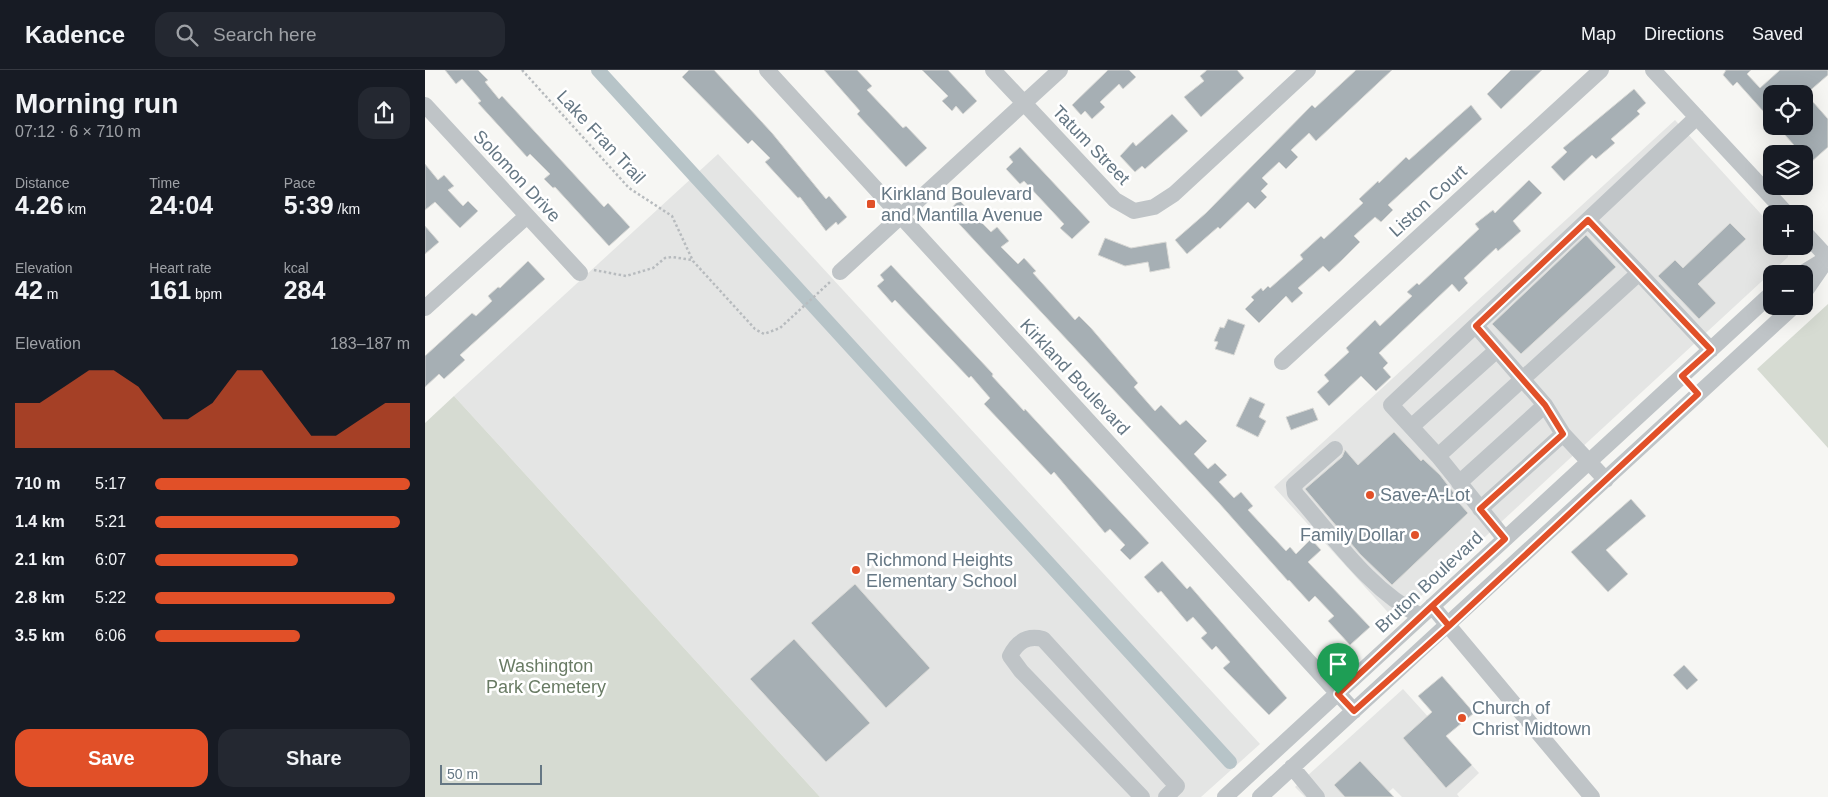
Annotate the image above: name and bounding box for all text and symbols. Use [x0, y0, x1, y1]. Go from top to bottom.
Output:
search box [155, 12, 505, 57]
text: Kadence [25, 21, 125, 48]
icon: search [173, 21, 201, 49]
text: Search here [213, 24, 317, 45]
text: Map [1581, 24, 1616, 44]
text: Directions [1644, 24, 1724, 44]
text: Saved [1752, 24, 1803, 44]
map controls [1763, 85, 1813, 315]
button: locate [1763, 85, 1813, 135]
street label: Lake Fran Trail [553, 86, 649, 188]
button: share [358, 87, 410, 139]
text: Morning run [15, 88, 178, 119]
street label: Tatum Street [1048, 101, 1134, 189]
text: 07:12 · 6 × 710 m [15, 123, 141, 140]
street label: Solomon Drive [469, 126, 565, 226]
button: layers [1763, 145, 1813, 195]
street label: Liston Court [1385, 161, 1471, 241]
text: Distance [15, 175, 69, 191]
text: Time [149, 175, 180, 191]
text: Pace [284, 175, 316, 191]
place label: Kirkland Boulevard and Mantilla Avenue [881, 184, 1043, 225]
text: 4.26 [15, 191, 64, 219]
text: 24:04 [149, 191, 213, 219]
text: 5:39 [284, 191, 334, 219]
marker: Kirkland Boulevard and Mantilla Avenue [865, 198, 877, 210]
text: km [64, 201, 86, 217]
text: /km [334, 201, 360, 217]
button: + [1763, 205, 1813, 255]
text: Elevation [15, 260, 73, 276]
text: Heart rate [149, 260, 212, 276]
text: kcal [284, 260, 309, 276]
button: − [1763, 265, 1813, 315]
text: 42 [15, 276, 43, 304]
text: 161 [149, 276, 191, 304]
text: 284 [284, 276, 325, 304]
text: m [43, 286, 58, 302]
text: bpm [191, 286, 222, 302]
street label: Kirkland Boulevard [1016, 315, 1134, 439]
text: Elevation [15, 335, 81, 352]
text: 183–187 m [330, 335, 410, 352]
text: 710 m [15, 475, 60, 492]
text: 5:17 [95, 475, 126, 492]
place label: Save-A-Lot [1380, 485, 1470, 505]
marker: Save-A-Lot [1364, 489, 1376, 501]
text: 1.4 km [15, 513, 65, 530]
text: 5:21 [95, 513, 126, 530]
place label: Family Dollar [1300, 525, 1405, 545]
street label: Bruton Boulevard [1371, 527, 1487, 637]
marker: Family Dollar [1409, 529, 1421, 541]
place label: Richmond Heights Elementary School [866, 550, 1017, 591]
text: 2.1 km [15, 551, 65, 568]
text: 6:07 [95, 551, 126, 568]
marker: Richmond Heights Elementary School [850, 564, 862, 576]
text: 2.8 km [15, 589, 65, 606]
text: 5:22 [95, 589, 126, 606]
text: 3.5 km [15, 627, 65, 644]
text: 6:06 [95, 627, 126, 644]
pin [1317, 643, 1359, 694]
icon: arrive [1324, 650, 1352, 678]
park label: Washington Park Cemetery [486, 656, 606, 697]
place label: Church of Christ Midtown [1472, 698, 1591, 739]
marker: Church of Christ Midtown [1456, 712, 1468, 724]
button: Save [15, 729, 208, 787]
button: Share [218, 729, 410, 787]
scale bar [440, 762, 543, 785]
text: 50 m [447, 766, 478, 782]

